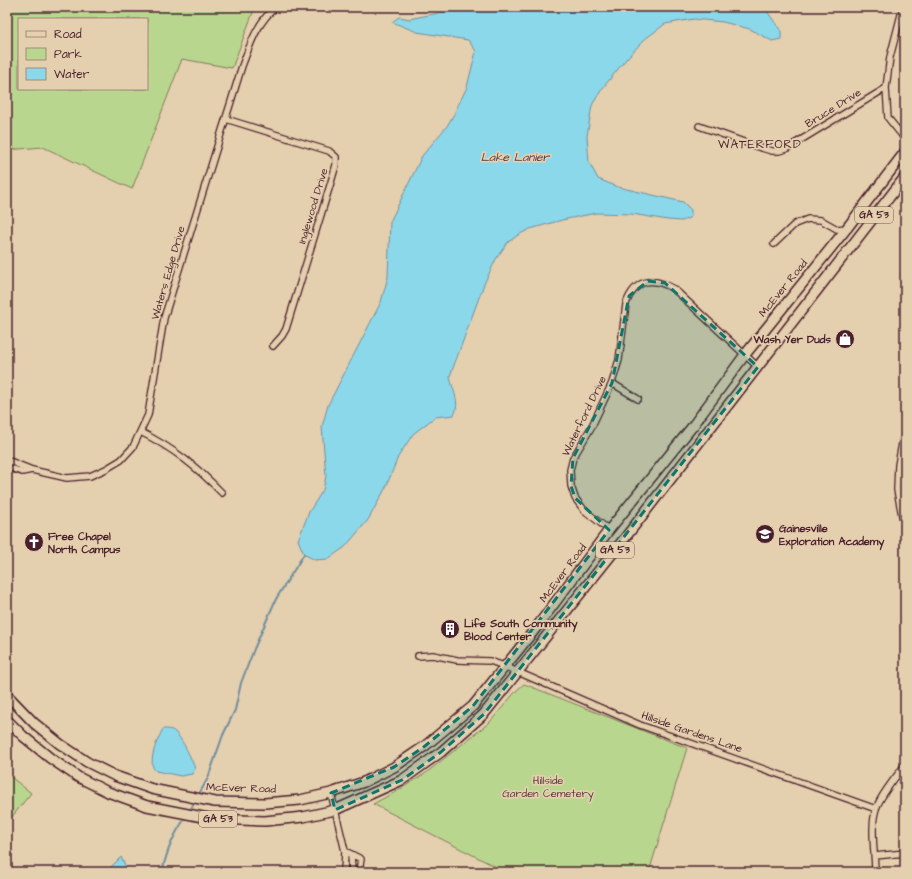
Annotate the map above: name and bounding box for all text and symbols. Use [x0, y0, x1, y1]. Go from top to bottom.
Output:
legend [18, 18, 148, 90]
text: Road [54, 26, 82, 43]
text: Park [54, 46, 82, 63]
text: Water [54, 66, 90, 83]
street label: Bruce Drive [802, 85, 864, 131]
district label: WATERFORD [718, 136, 802, 153]
water label: Lake Lanier [481, 149, 551, 166]
street label: Inglewood Drive [294, 166, 333, 246]
road number: GA 53 [855, 207, 893, 223]
street label: Waters Edge Drive [147, 224, 190, 322]
street label: McEver Road [755, 256, 811, 320]
shop icon: Wash Yer Duds [834, 328, 856, 350]
place label: Wash Yer Duds [753, 332, 831, 347]
street label: Waterford Drive [558, 373, 610, 459]
place label: Gainesville Exploration Academy [779, 521, 885, 551]
school or university icon: Gainesville Exploration Academy [754, 523, 776, 545]
place label: Free Chapel North Campus [48, 529, 121, 558]
church icon: Free Chapel North Campus [23, 531, 45, 553]
street label: McEver Road [536, 540, 590, 605]
road number: GA 53 [596, 542, 634, 558]
place label: Life South Community Blood Center [464, 616, 579, 644]
building icon: Life South Community Blood Center [439, 618, 461, 640]
street label: Hillside Gardens Lane [639, 708, 745, 756]
park label: Hillside Garden Cemetery [502, 773, 594, 802]
street label: McEver Road [206, 779, 277, 797]
road number: GA 53 [199, 811, 237, 827]

